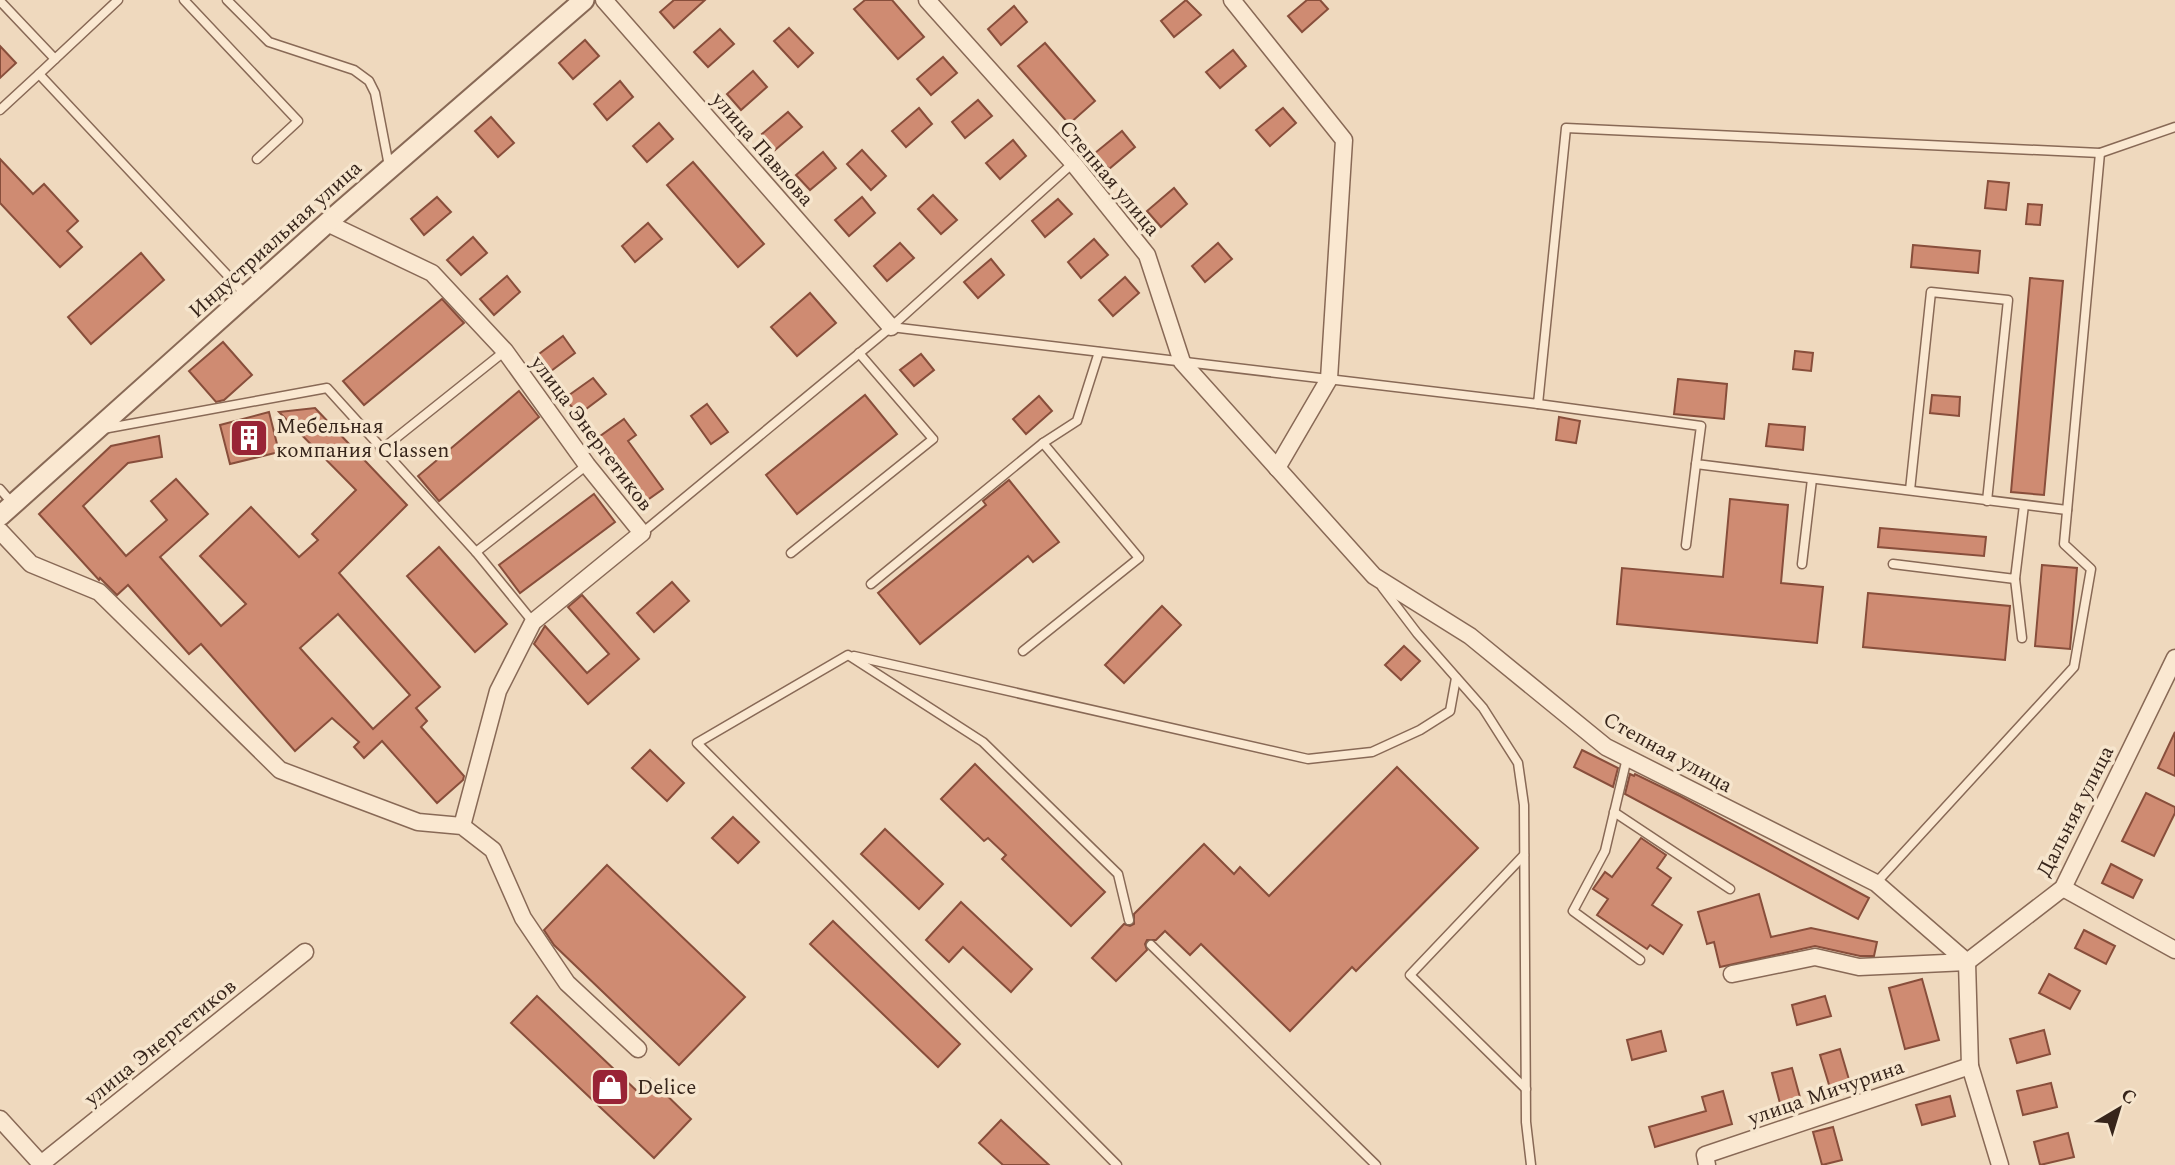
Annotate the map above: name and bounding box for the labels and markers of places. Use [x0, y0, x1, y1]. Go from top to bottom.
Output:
place label: Мебельная компания Сlassen [276, 411, 450, 467]
building icon: Мебельная компания Сlassen [228, 417, 270, 459]
shop icon: Delice [589, 1066, 631, 1108]
place label: Delice [637, 1072, 696, 1104]

